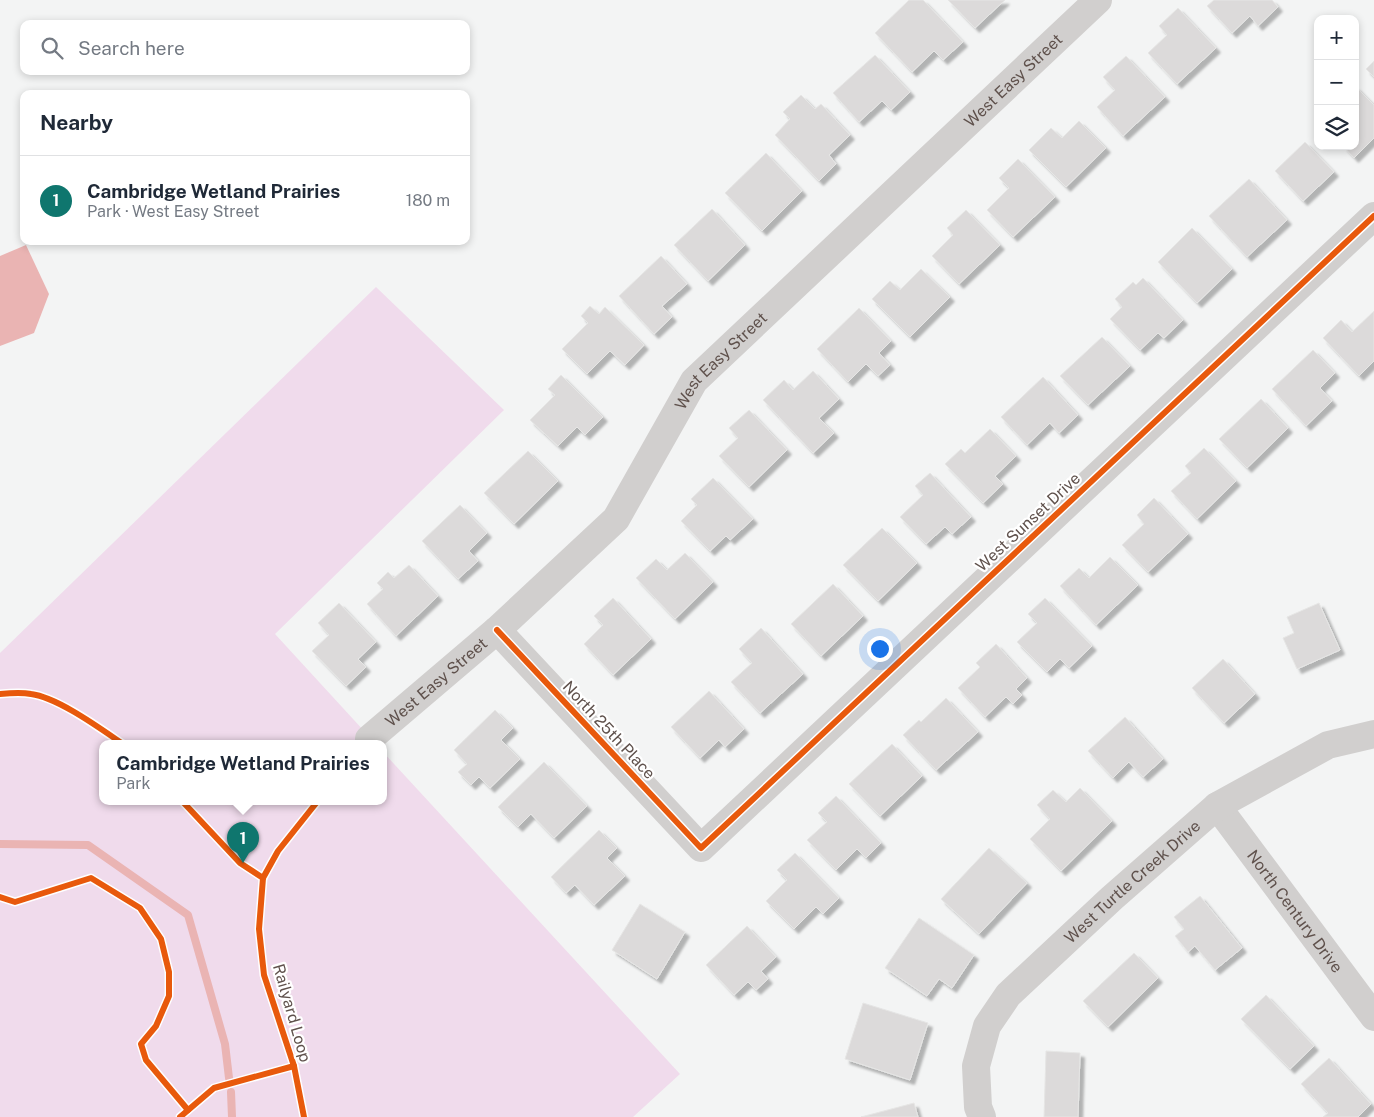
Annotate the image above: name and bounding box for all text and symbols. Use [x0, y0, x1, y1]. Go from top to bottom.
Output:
map controls [1314, 15, 1359, 150]
button: + [1314, 15, 1359, 60]
search box [20, 20, 470, 75]
street label: West Easy Street [960, 29, 1066, 131]
icon: search [38, 34, 66, 62]
text: Search here [78, 37, 185, 59]
button: − [1314, 60, 1359, 105]
button: layers [1314, 105, 1359, 150]
text: Nearby [40, 110, 113, 135]
text: Cambridge Wetland Prairies [87, 180, 340, 202]
text: 1 [53, 191, 59, 210]
text: 180 m [406, 191, 450, 210]
text: Park · West Easy Street [87, 202, 259, 221]
street label: West Easy Street [670, 308, 771, 413]
street label: West Sunset Drive [972, 469, 1084, 575]
street label: West Easy Street [381, 633, 491, 731]
your location [867, 636, 893, 662]
street label: North 25th Place [559, 677, 659, 783]
popup [99, 740, 387, 805]
text: Cambridge Wetland Prairies [116, 752, 370, 774]
text: Park [116, 774, 150, 793]
street label: West Turtle Creek Drive [1060, 816, 1204, 947]
pin: 1 [227, 822, 259, 863]
street label: North Century Drive [1243, 846, 1347, 976]
street label: Railyard Loop [269, 962, 315, 1064]

